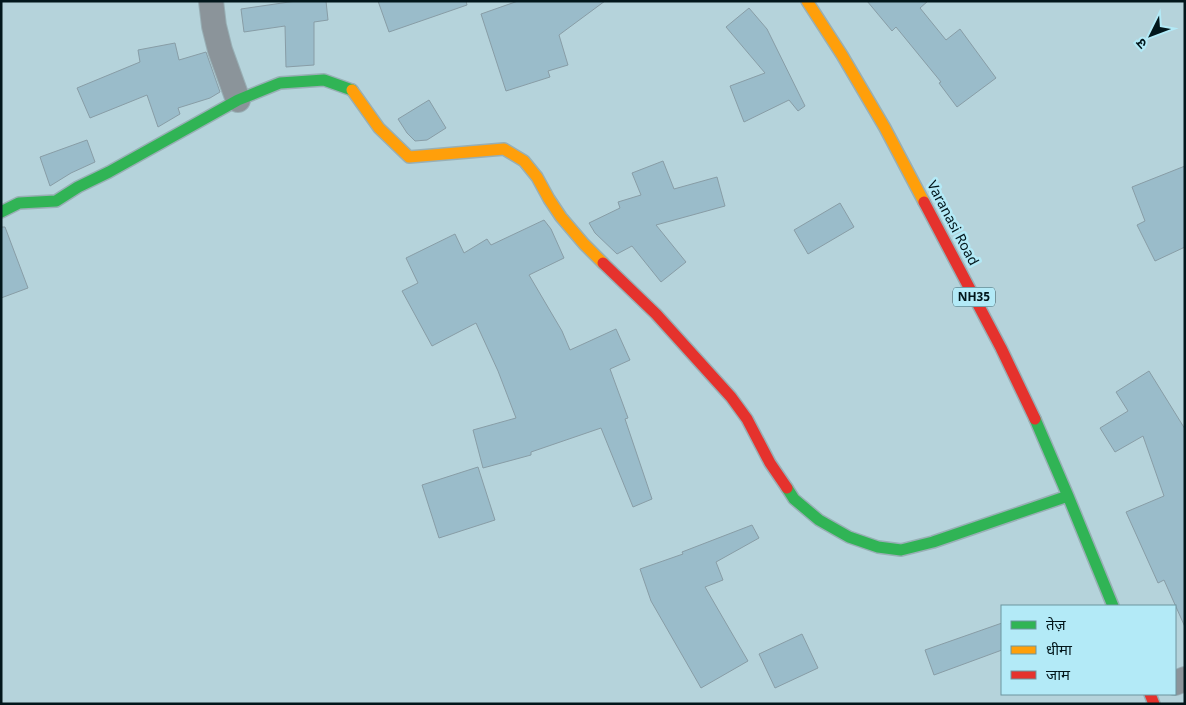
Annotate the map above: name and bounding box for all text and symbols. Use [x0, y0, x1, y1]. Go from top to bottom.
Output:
north arrow [1126, 10, 1176, 60]
text: उ [1132, 33, 1152, 52]
street label: Varanasi Road [921, 178, 982, 269]
road number: NH35 [953, 288, 995, 306]
legend [1001, 605, 1176, 695]
text: तेज़ [1046, 616, 1067, 636]
text: धीमा [1046, 642, 1073, 661]
text: जाम [1046, 667, 1071, 686]

